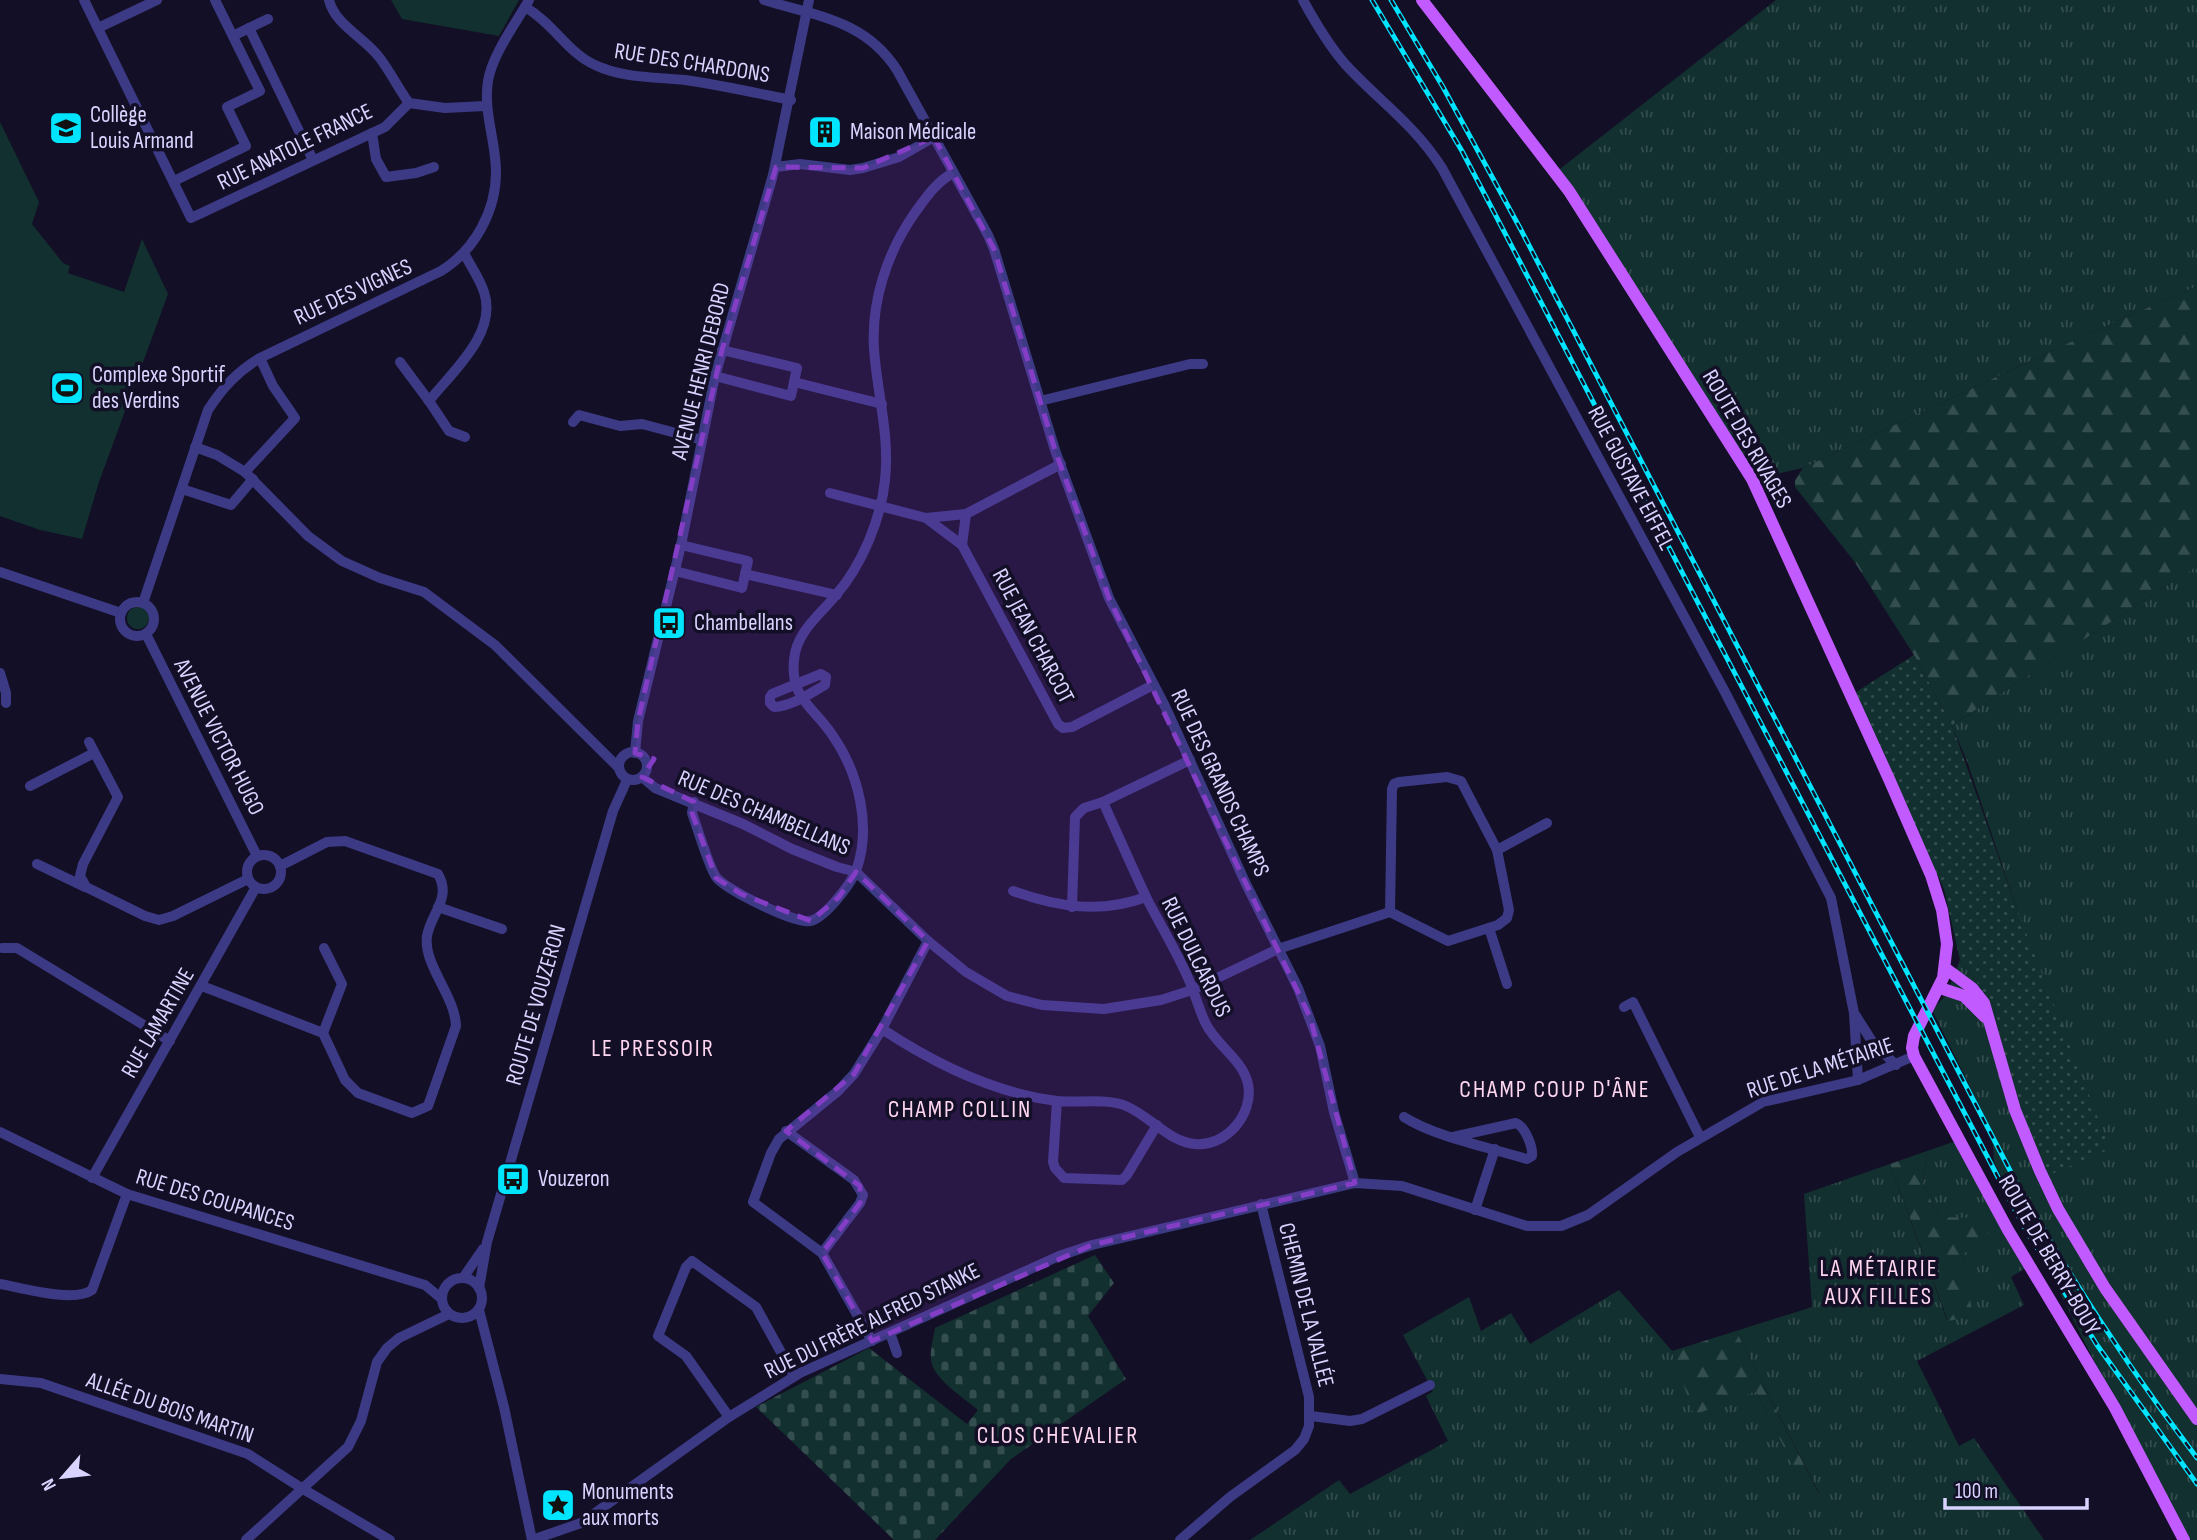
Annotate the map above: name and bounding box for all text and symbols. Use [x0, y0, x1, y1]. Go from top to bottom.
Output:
street label: RUE DES CHARDONS [612, 37, 772, 89]
street label: RUE ANATOLE FRANCE [213, 97, 377, 197]
place label: Collège Louis Armand [90, 101, 194, 155]
school or university icon: Collège Louis Armand [47, 109, 85, 147]
building icon: Maison Médicale [806, 113, 844, 151]
place label: Maison Médicale [850, 118, 976, 146]
street label: RUE DES VIGNES [290, 253, 416, 331]
street label: AVENUE HENRI DEBORD [665, 280, 737, 463]
place label: Complexe Sportif des Verdins [92, 361, 225, 415]
street label: ROUTE DES RIVAGES [1696, 365, 1798, 513]
sports icon: Complexe Sportif des Verdins [48, 369, 86, 407]
street label: RUE GUSTAVE EIFFEL [1581, 401, 1681, 555]
street label: RUE JEAN CHARCOT [986, 564, 1080, 708]
bus stop icon: Chambellans [650, 604, 688, 642]
place label: Chambellans [694, 609, 793, 637]
street label: AVENUE VICTOR HUGO [167, 653, 270, 820]
street label: RUE DES GRANDS CHAMPS [1164, 685, 1276, 881]
street label: RUE DES CHAMBELLANS [674, 764, 854, 862]
street label: RUE DULCARDUS [1155, 892, 1237, 1022]
street label: ROUTE DE VOUZERON [500, 922, 572, 1088]
street label: RUE LAMARTINE [115, 963, 201, 1083]
street label: RUE DE LA MÉTAIRIE [1743, 1031, 1897, 1105]
district label: LE PRESSOIR [591, 1034, 715, 1063]
district label: CHAMP COUP D'ÂNE [1459, 1075, 1651, 1104]
district label: CHAMP COLLIN [888, 1095, 1032, 1124]
bus stop icon: Vouzeron [494, 1160, 532, 1198]
street label: RUE DES COUPANCES [132, 1163, 298, 1237]
place label: Vouzeron [538, 1165, 610, 1193]
street label: ROUTE DE BERRY-BOUY [1992, 1170, 2106, 1340]
street label: CHEMIN DE LA VALLÉE [1272, 1220, 1340, 1390]
district label: LA MÉTAIRIE AUX FILLES [1819, 1254, 1939, 1311]
street label: RUE DU FRÈRE ALFRED STANKE [760, 1257, 984, 1385]
street label: ALLÉE DU BOIS MARTIN [82, 1366, 257, 1450]
district label: CLOS CHEVALIER [977, 1421, 1139, 1450]
north arrow [28, 1442, 98, 1512]
scale bar [1945, 1466, 2087, 1510]
text: N [37, 1474, 62, 1494]
place label: Monuments aux morts [582, 1478, 674, 1532]
text: 100 m [1955, 1479, 1998, 1504]
place icon: Monuments aux morts [539, 1486, 577, 1524]

